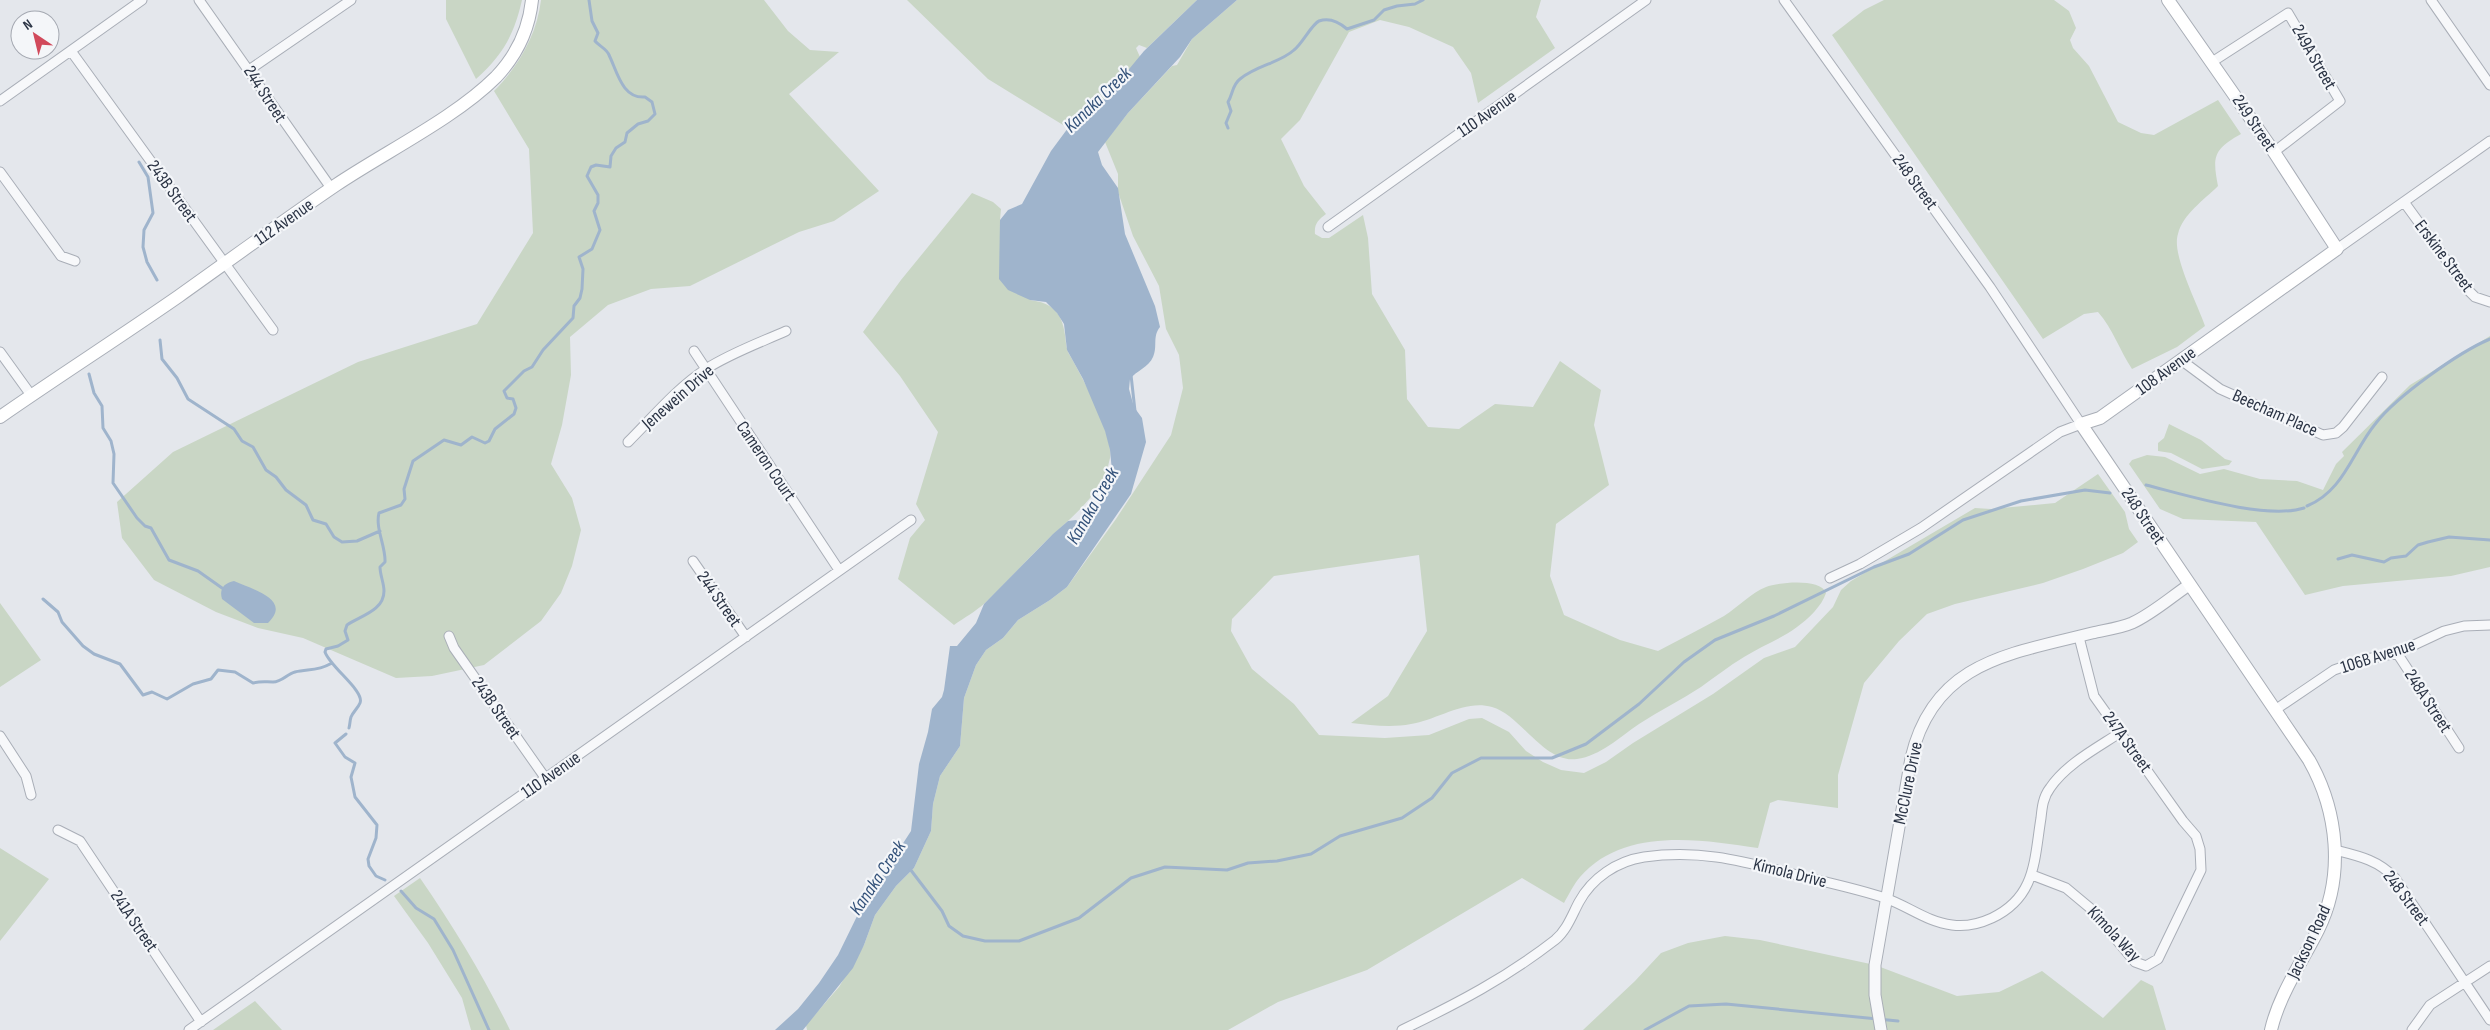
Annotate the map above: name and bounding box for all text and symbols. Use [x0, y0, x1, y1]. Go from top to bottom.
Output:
north arrow [10, 10, 60, 60]
text: N [20, 16, 36, 34]
street label: 249A Street [2287, 21, 2341, 94]
street label: 244 Street [239, 62, 291, 127]
water label: Kanaka Creek [1059, 62, 1137, 138]
street label: 110 Avenue [1453, 86, 1521, 142]
street label: 249 Street [2227, 91, 2281, 156]
street label: 248 Street [1888, 150, 1942, 214]
street label: 243B Street [143, 156, 202, 226]
street label: 112 Avenue [250, 194, 318, 250]
street label: Erskine Street [2410, 216, 2478, 297]
street label: 108 Avenue [2132, 342, 2200, 400]
street label: Jenewein Drive [637, 360, 718, 435]
street label: Beecham Place [2229, 385, 2321, 441]
street label: Cameron Court [732, 417, 801, 505]
water label: Kanaka Creek [1062, 463, 1125, 548]
street label: 248 Street [2117, 484, 2170, 549]
street label: 244 Street [692, 567, 746, 631]
street label: 106B Avenue [2338, 634, 2418, 678]
street label: 248A Street [2400, 665, 2457, 737]
street label: 243B Street [467, 673, 525, 744]
street label: 247A Street [2098, 707, 2156, 777]
street label: McClure Drive [1889, 740, 1927, 826]
street label: 110 Avenue [517, 747, 585, 803]
water label: Kanaka Creek [845, 836, 912, 920]
street label: Kimola Drive [1751, 854, 1829, 892]
street label: 248 Street [2378, 866, 2434, 930]
street label: 241A Street [106, 886, 163, 956]
street label: Kimola Way [2083, 902, 2145, 966]
street label: Jackson Road [2282, 902, 2335, 983]

